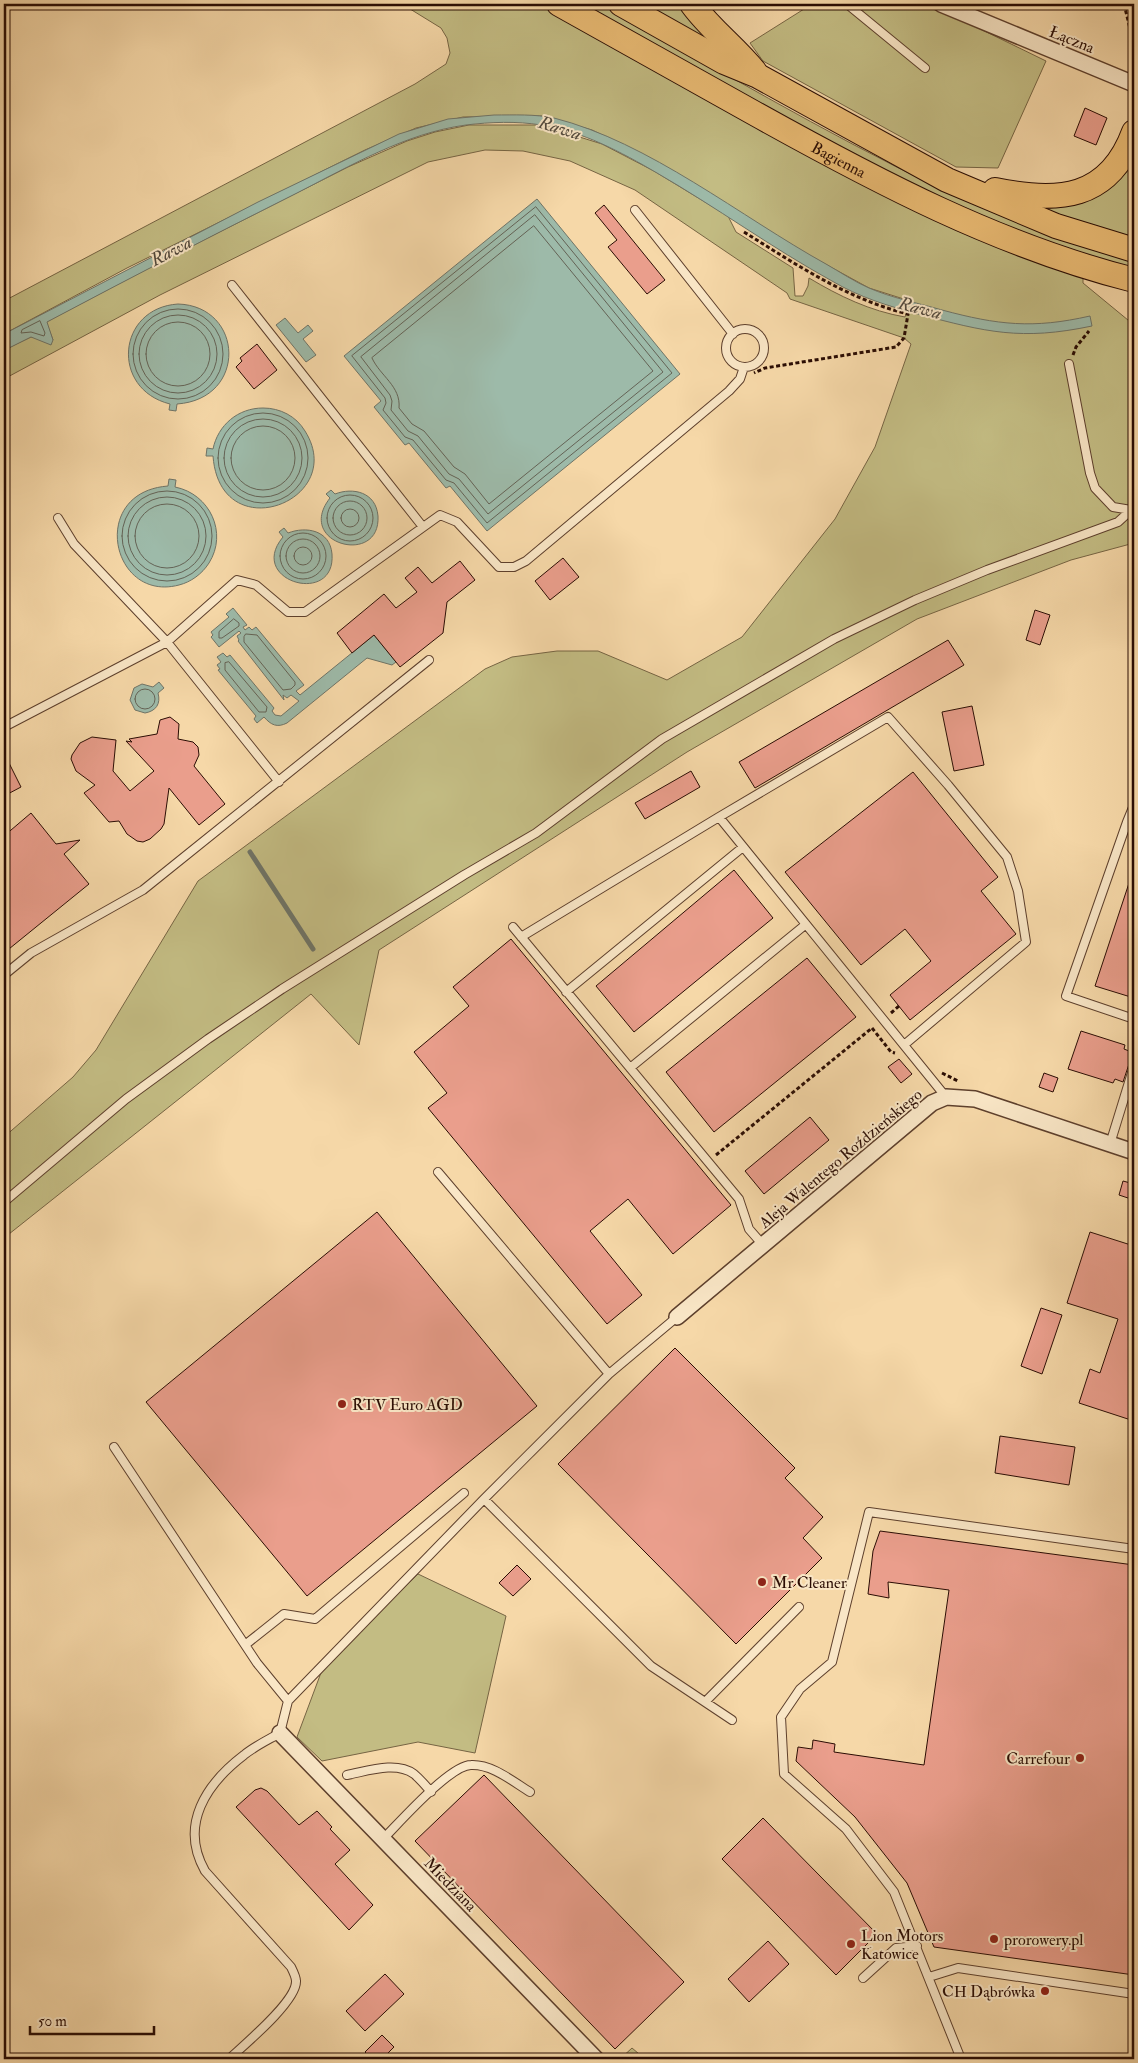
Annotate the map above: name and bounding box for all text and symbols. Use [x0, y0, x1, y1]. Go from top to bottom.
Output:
street label: Łączna [1046, 22, 1098, 58]
water label: Rawa [535, 111, 584, 146]
street label: Bagienna [808, 137, 869, 183]
water label: Rawa [146, 231, 196, 272]
water label: Rawa [895, 291, 944, 325]
street label: Aleja Walentego Roździeńskiego [754, 1084, 926, 1234]
place label: RTV Euro AGD [352, 1395, 463, 1415]
marker: RTV Euro AGD [336, 1398, 348, 1410]
place label: Mr Cleaner [772, 1573, 847, 1593]
marker: Mr Cleaner [756, 1576, 768, 1588]
place label: Carrefour [1006, 1749, 1070, 1769]
marker: Carrefour [1074, 1752, 1086, 1764]
street label: Miedziana [420, 1853, 481, 1916]
place label: Lion Motors Katowice [861, 1926, 943, 1964]
place label: prorowery.pl [1003, 1930, 1083, 1951]
marker: prorowery.pl [988, 1933, 1000, 1945]
marker: Lion Motors Katowice [845, 1938, 857, 1950]
place label: CH Dąbrówka [942, 1982, 1035, 2002]
marker: CH Dąbrówka [1039, 1985, 1051, 1997]
scale bar [30, 2003, 154, 2035]
text: 50 m [38, 2012, 67, 2031]

